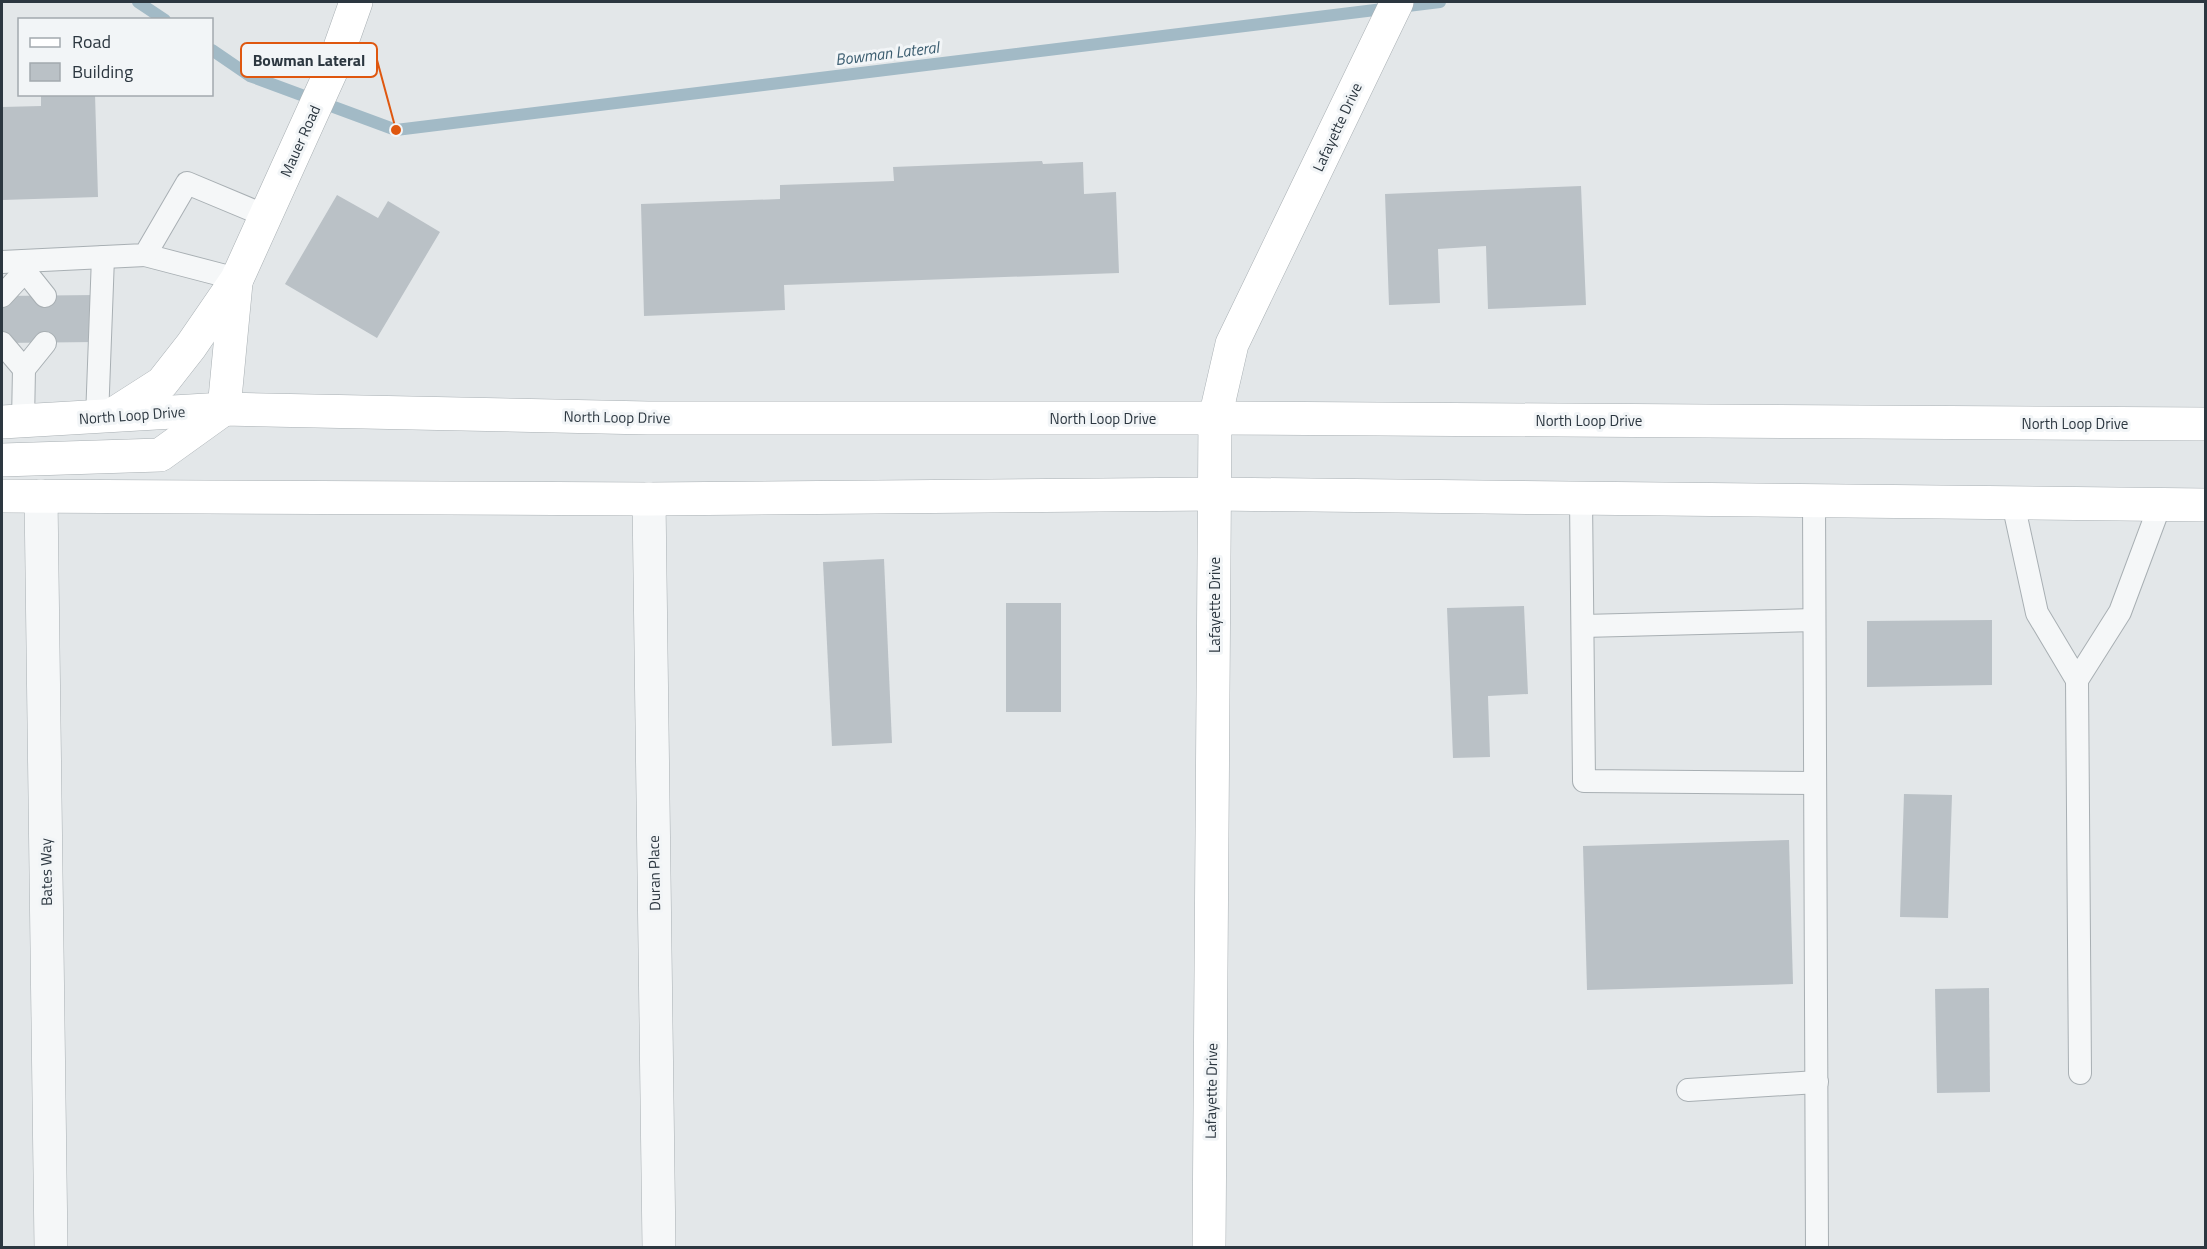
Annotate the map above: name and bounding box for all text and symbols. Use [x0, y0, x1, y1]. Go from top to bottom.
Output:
legend [18, 18, 213, 96]
text: Road [72, 28, 111, 55]
water label: Bowman Lateral [834, 35, 942, 71]
callout: Bowman Lateral [241, 43, 377, 77]
text: Bowman Lateral [253, 48, 365, 72]
text: Building [72, 58, 133, 85]
street label: Lafayette Drive [1306, 79, 1368, 175]
street label: Mauer Road [274, 101, 326, 181]
street label: North Loop Drive [78, 400, 186, 430]
street label: North Loop Drive [563, 405, 671, 429]
street label: North Loop Drive [1050, 407, 1156, 430]
street label: North Loop Drive [1536, 409, 1642, 432]
street label: North Loop Drive [2022, 412, 2128, 435]
street label: Lafayette Drive [1203, 557, 1226, 653]
street label: Duran Place [642, 835, 666, 911]
street label: Bates Way [34, 838, 58, 906]
street label: Lafayette Drive [1199, 1043, 1223, 1139]

